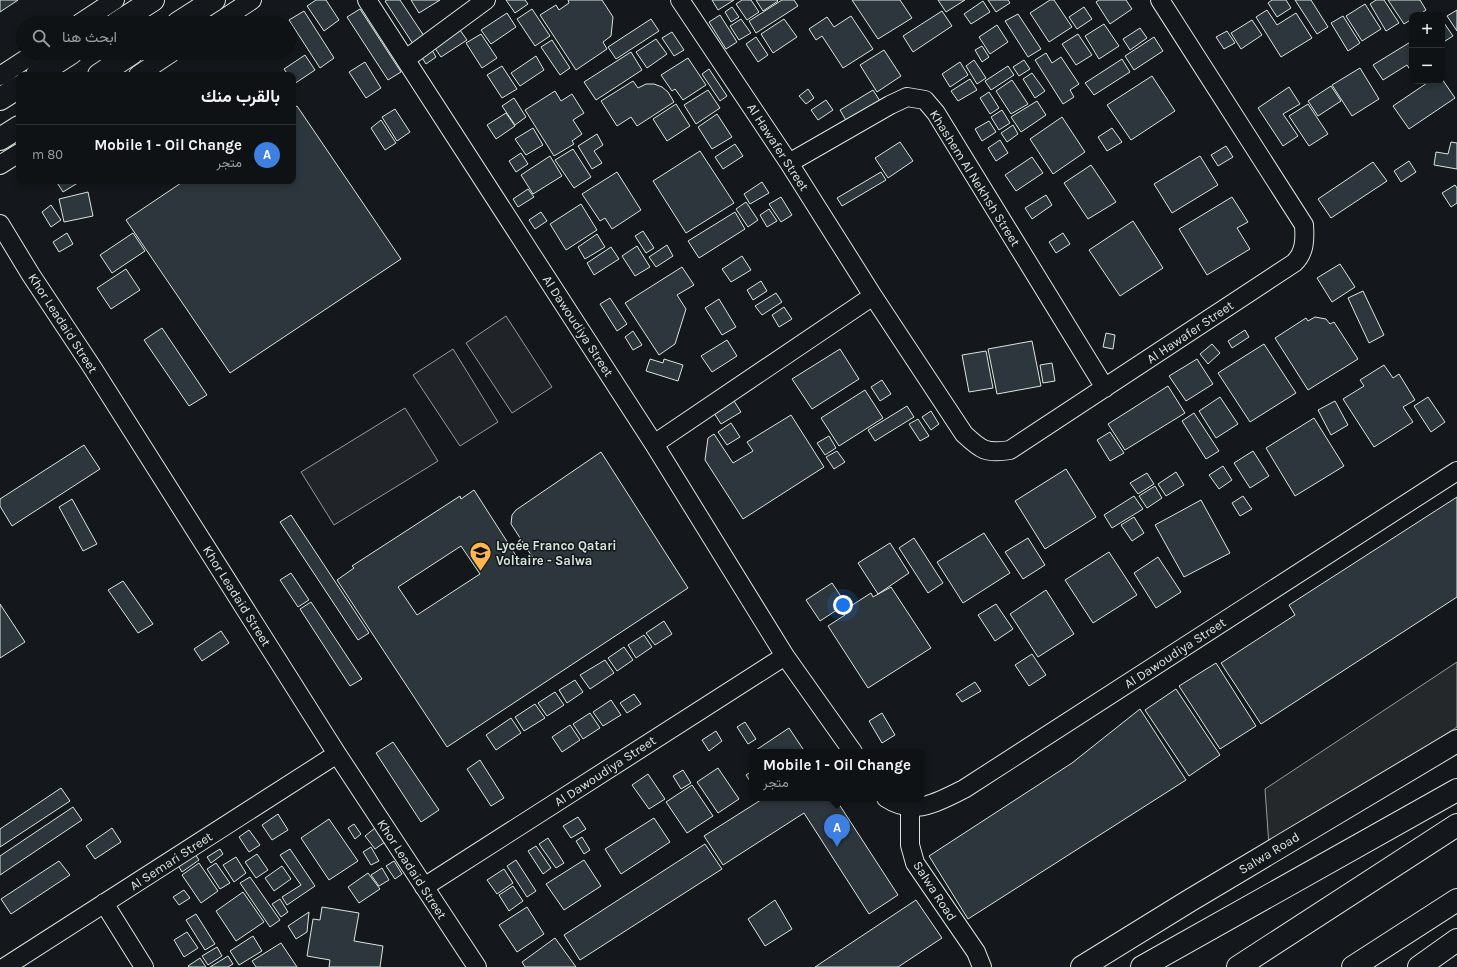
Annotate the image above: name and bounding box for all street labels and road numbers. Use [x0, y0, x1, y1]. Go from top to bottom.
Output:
street label: Al Hawafer Street [744, 100, 812, 194]
street label: Khashem Al Nekhsh Street [927, 107, 1023, 249]
street label: Khor Leadaid Street [25, 270, 101, 376]
street label: Al Dawoudiya Street [540, 272, 616, 380]
street label: Al Hawafer Street [1144, 297, 1236, 367]
street label: Khor Leadaid Street [200, 543, 274, 649]
street label: Al Dawoudiya Street [1121, 615, 1229, 691]
street label: Al Dawoudiya Street [551, 733, 659, 809]
street label: Khor Leadaid Street [374, 816, 450, 922]
street label: Al Semari Street [127, 829, 215, 893]
street label: Salwa Road [1236, 829, 1302, 877]
street label: Salwa Road [910, 858, 960, 924]

